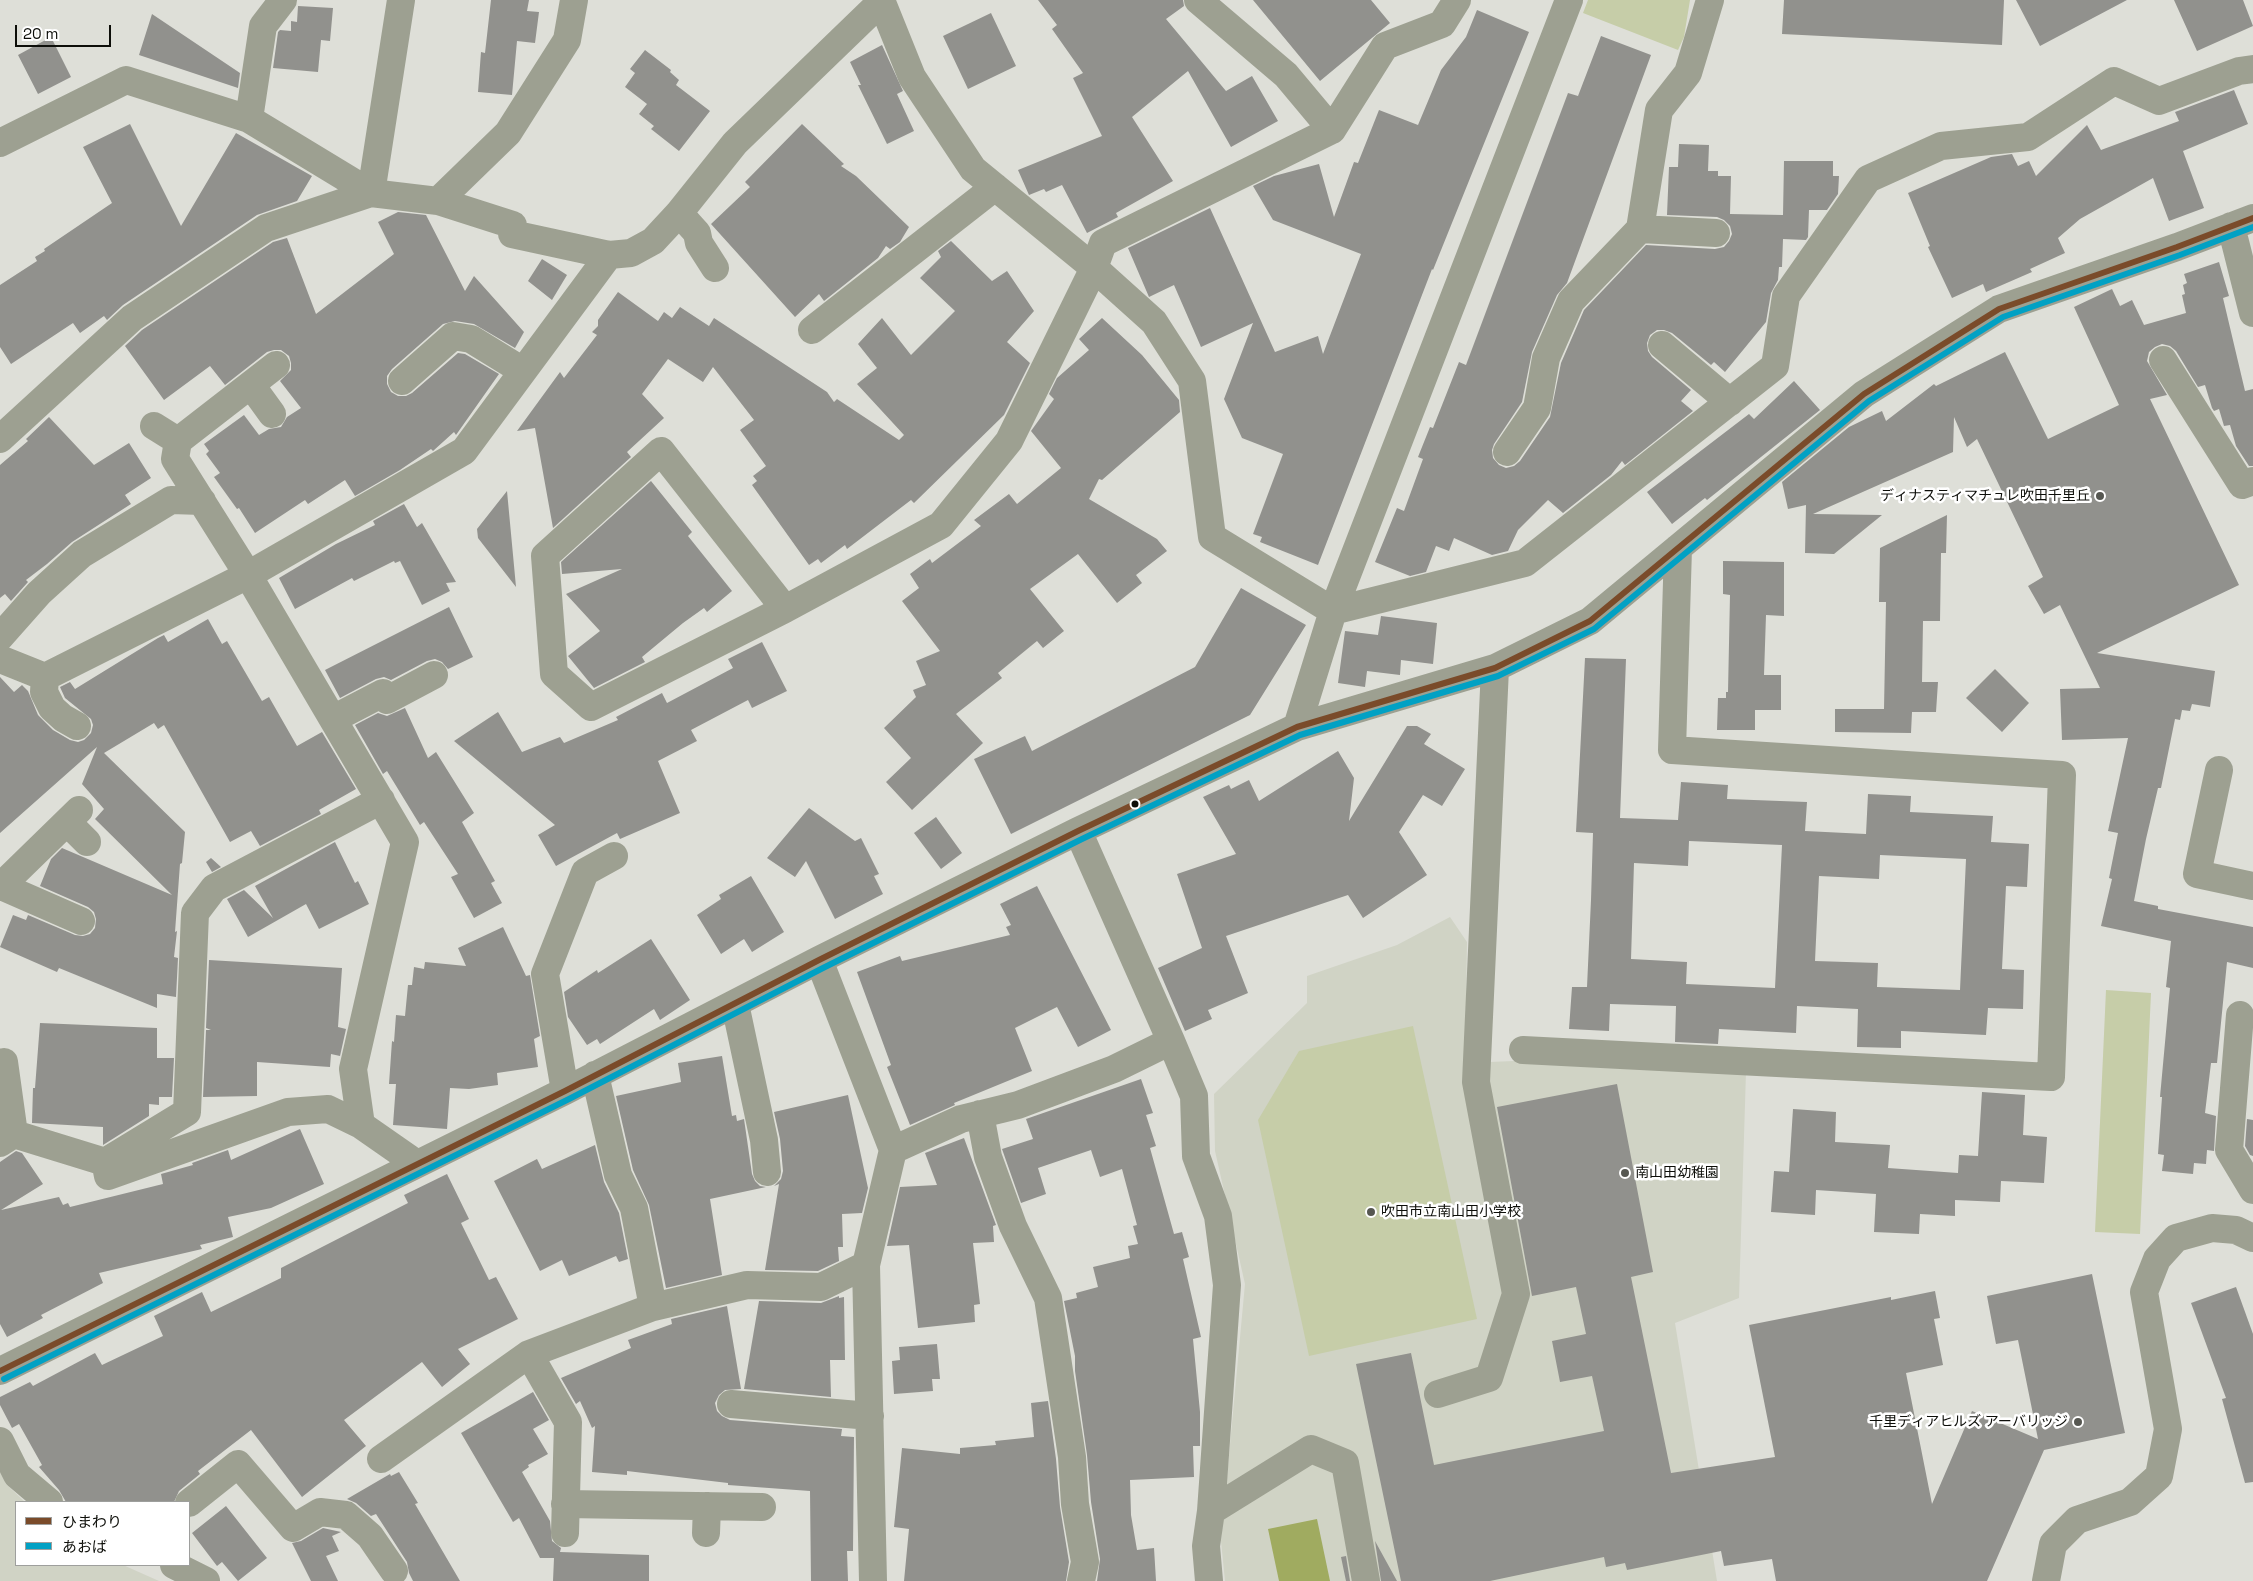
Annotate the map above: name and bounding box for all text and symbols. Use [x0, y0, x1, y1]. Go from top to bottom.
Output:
scale bar [18, 15, 114, 47]
text: 20 m [23, 24, 58, 43]
place label: ディナスティマチュレ吹田千里丘 [1880, 488, 2090, 504]
marker: ディナスティマチュレ吹田千里丘 [2094, 490, 2106, 502]
unlabelled marker [1130, 799, 1140, 809]
place label: 南山田幼稚園 [1635, 1165, 1719, 1181]
marker: 南山田幼稚園 [1619, 1167, 1631, 1179]
place label: 吹田市立南山田小学校 [1381, 1204, 1521, 1220]
marker: 吹田市立南山田小学校 [1365, 1206, 1377, 1218]
place label: 千里ディアヒルズ アーバリッジ [1869, 1414, 2068, 1430]
marker: 千里ディアヒルズ アーバリッジ [2072, 1416, 2084, 1428]
legend [15, 1501, 190, 1566]
text: ひまわり [62, 1512, 122, 1531]
text: あおば [62, 1537, 107, 1556]

